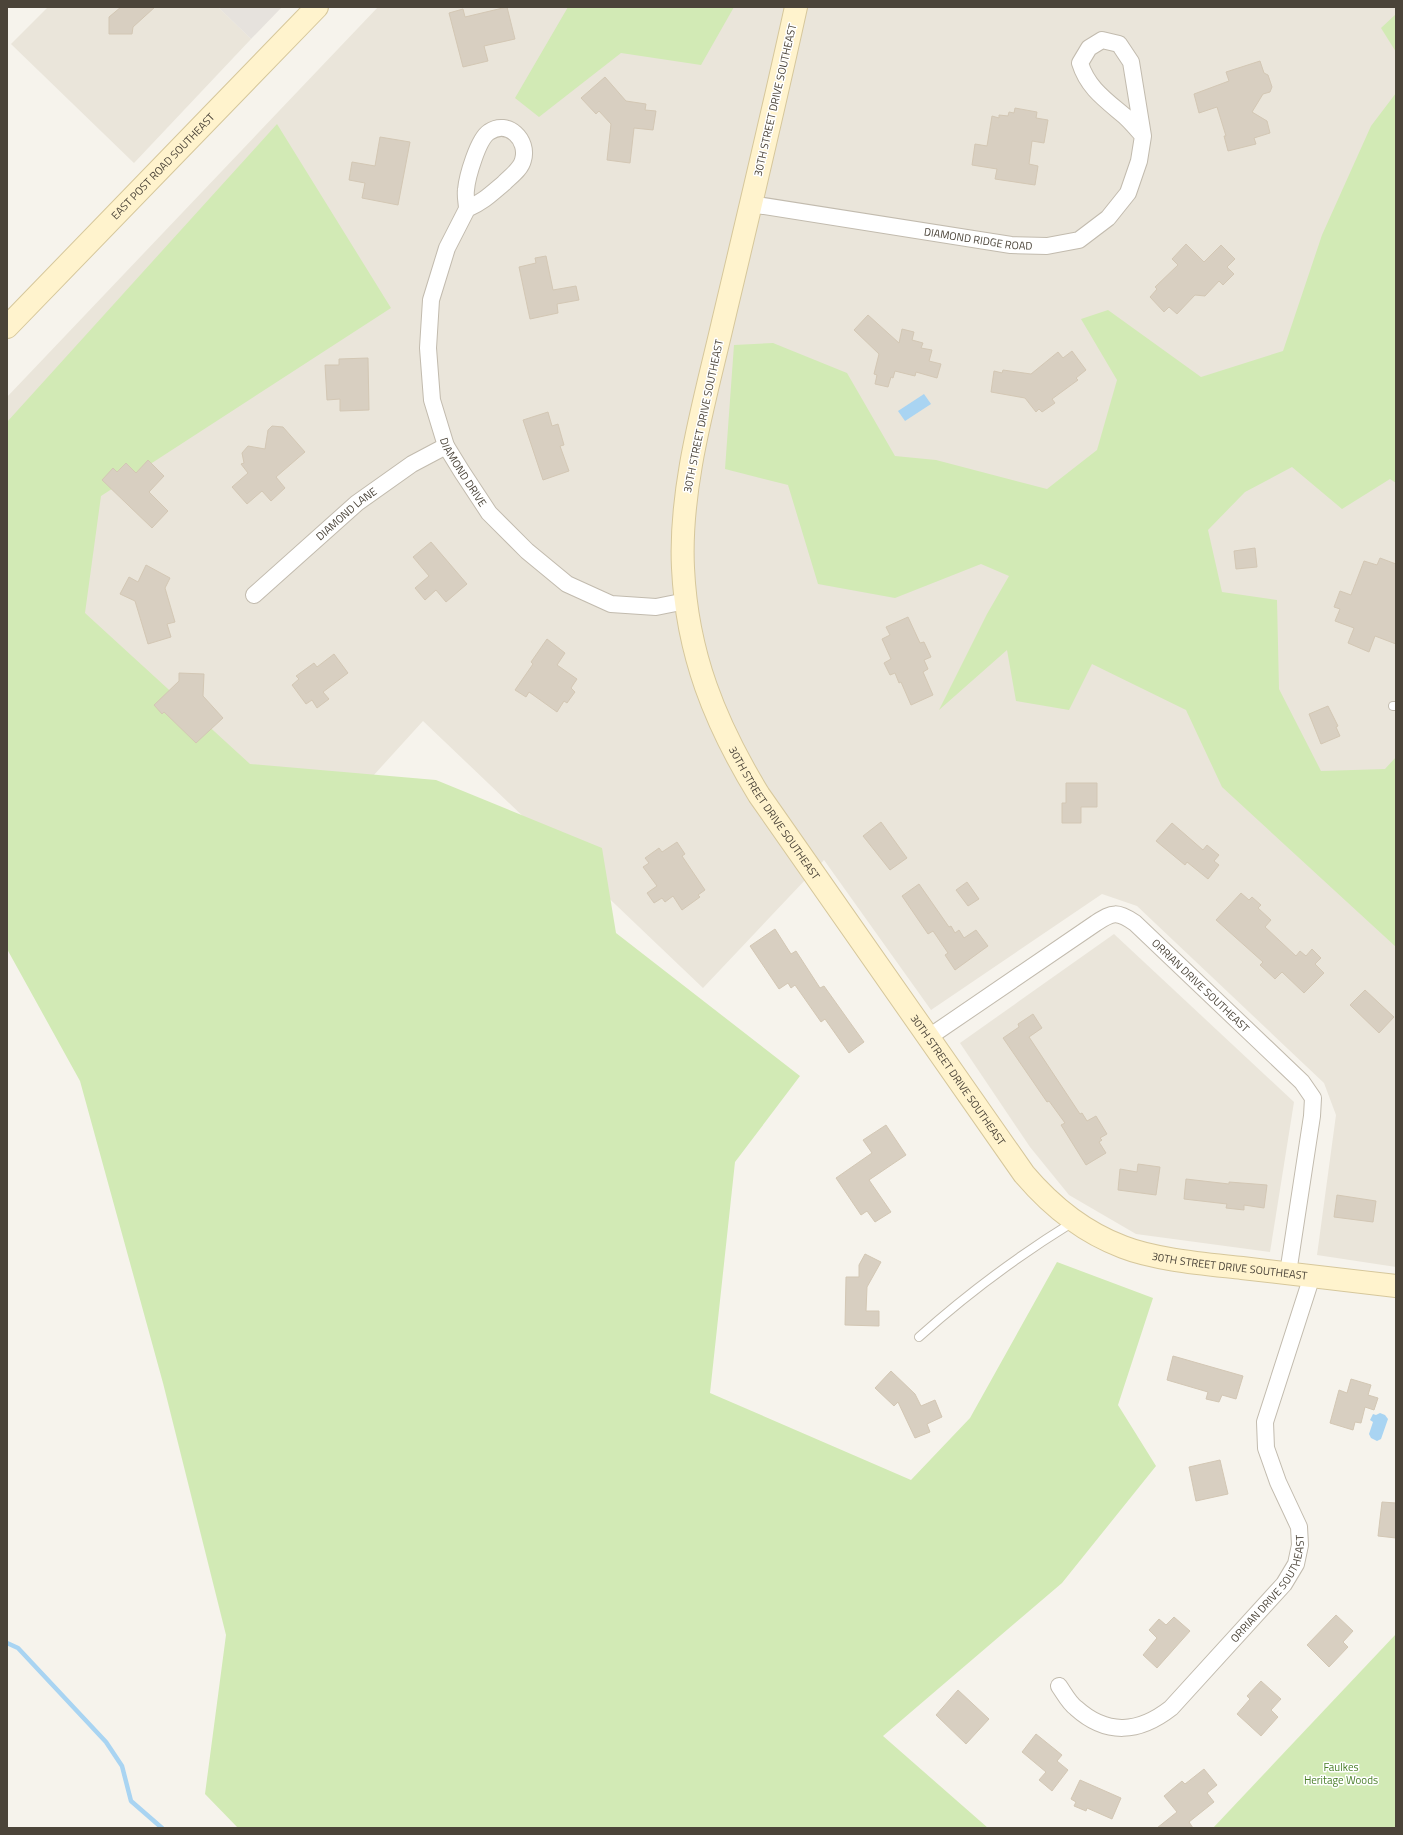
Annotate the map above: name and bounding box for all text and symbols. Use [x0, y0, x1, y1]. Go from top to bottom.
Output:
street label: 30TH STREET DRIVE SOUTHEAST [750, 22, 800, 178]
street label: EAST POST ROAD SOUTHEAST [107, 109, 218, 223]
street label: DIAMOND RIDGE ROAD [923, 223, 1033, 254]
street label: 30TH STREET DRIVE SOUTHEAST [679, 338, 727, 494]
street label: DIAMOND DRIVE [436, 435, 491, 510]
street label: DIAMOND LANE [312, 483, 380, 544]
street label: 30TH STREET DRIVE SOUTHEAST [725, 744, 824, 883]
street label: ORRIAN DRIVE SOUTHEAST [1148, 935, 1253, 1036]
street label: 30TH STREET DRIVE SOUTHEAST [907, 1011, 1010, 1149]
street label: 30TH STREET DRIVE SOUTHEAST [1150, 1248, 1308, 1284]
street label: ORRIAN DRIVE SOUTHEAST [1227, 1534, 1308, 1646]
park label: Faulkes Heritage Woods [1304, 1759, 1378, 1788]

